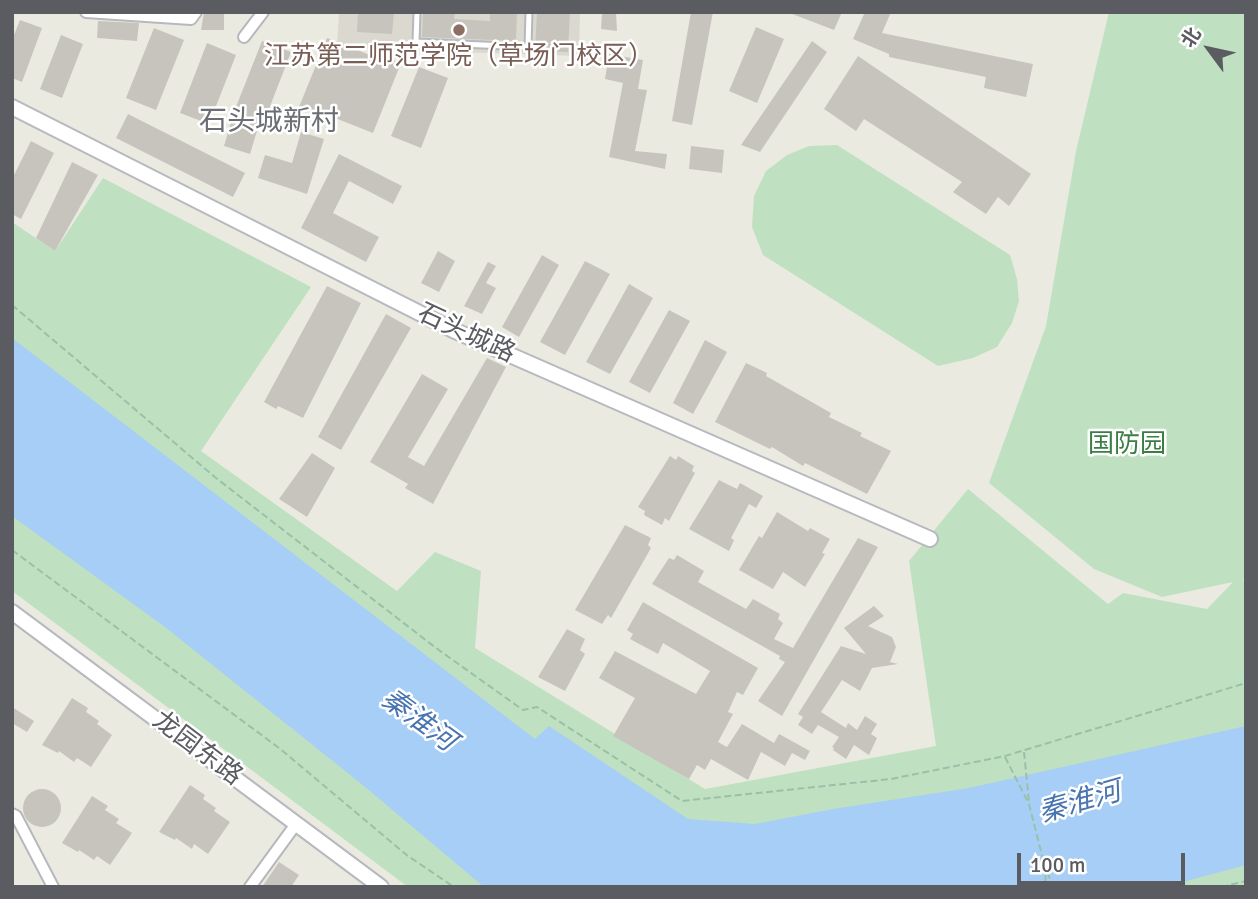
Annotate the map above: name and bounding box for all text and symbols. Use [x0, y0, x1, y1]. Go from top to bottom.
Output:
north arrow [1174, 14, 1244, 84]
marker: 江苏第二师范学院（草场门校区） [451, 22, 467, 38]
text: 北 [1176, 23, 1207, 52]
place label: 江苏第二师范学院（草场门校区） [264, 41, 654, 73]
district label: 石头城新村 [199, 106, 339, 140]
street label: 石头城路 [412, 298, 520, 370]
park label: 国防园 [1088, 429, 1166, 461]
water label: 秦淮河 [374, 683, 462, 759]
street label: 龙园东路 [146, 705, 248, 793]
water label: 秦淮河 [1035, 775, 1125, 831]
scale bar [1020, 839, 1188, 883]
text: 100 m [1030, 852, 1085, 878]

